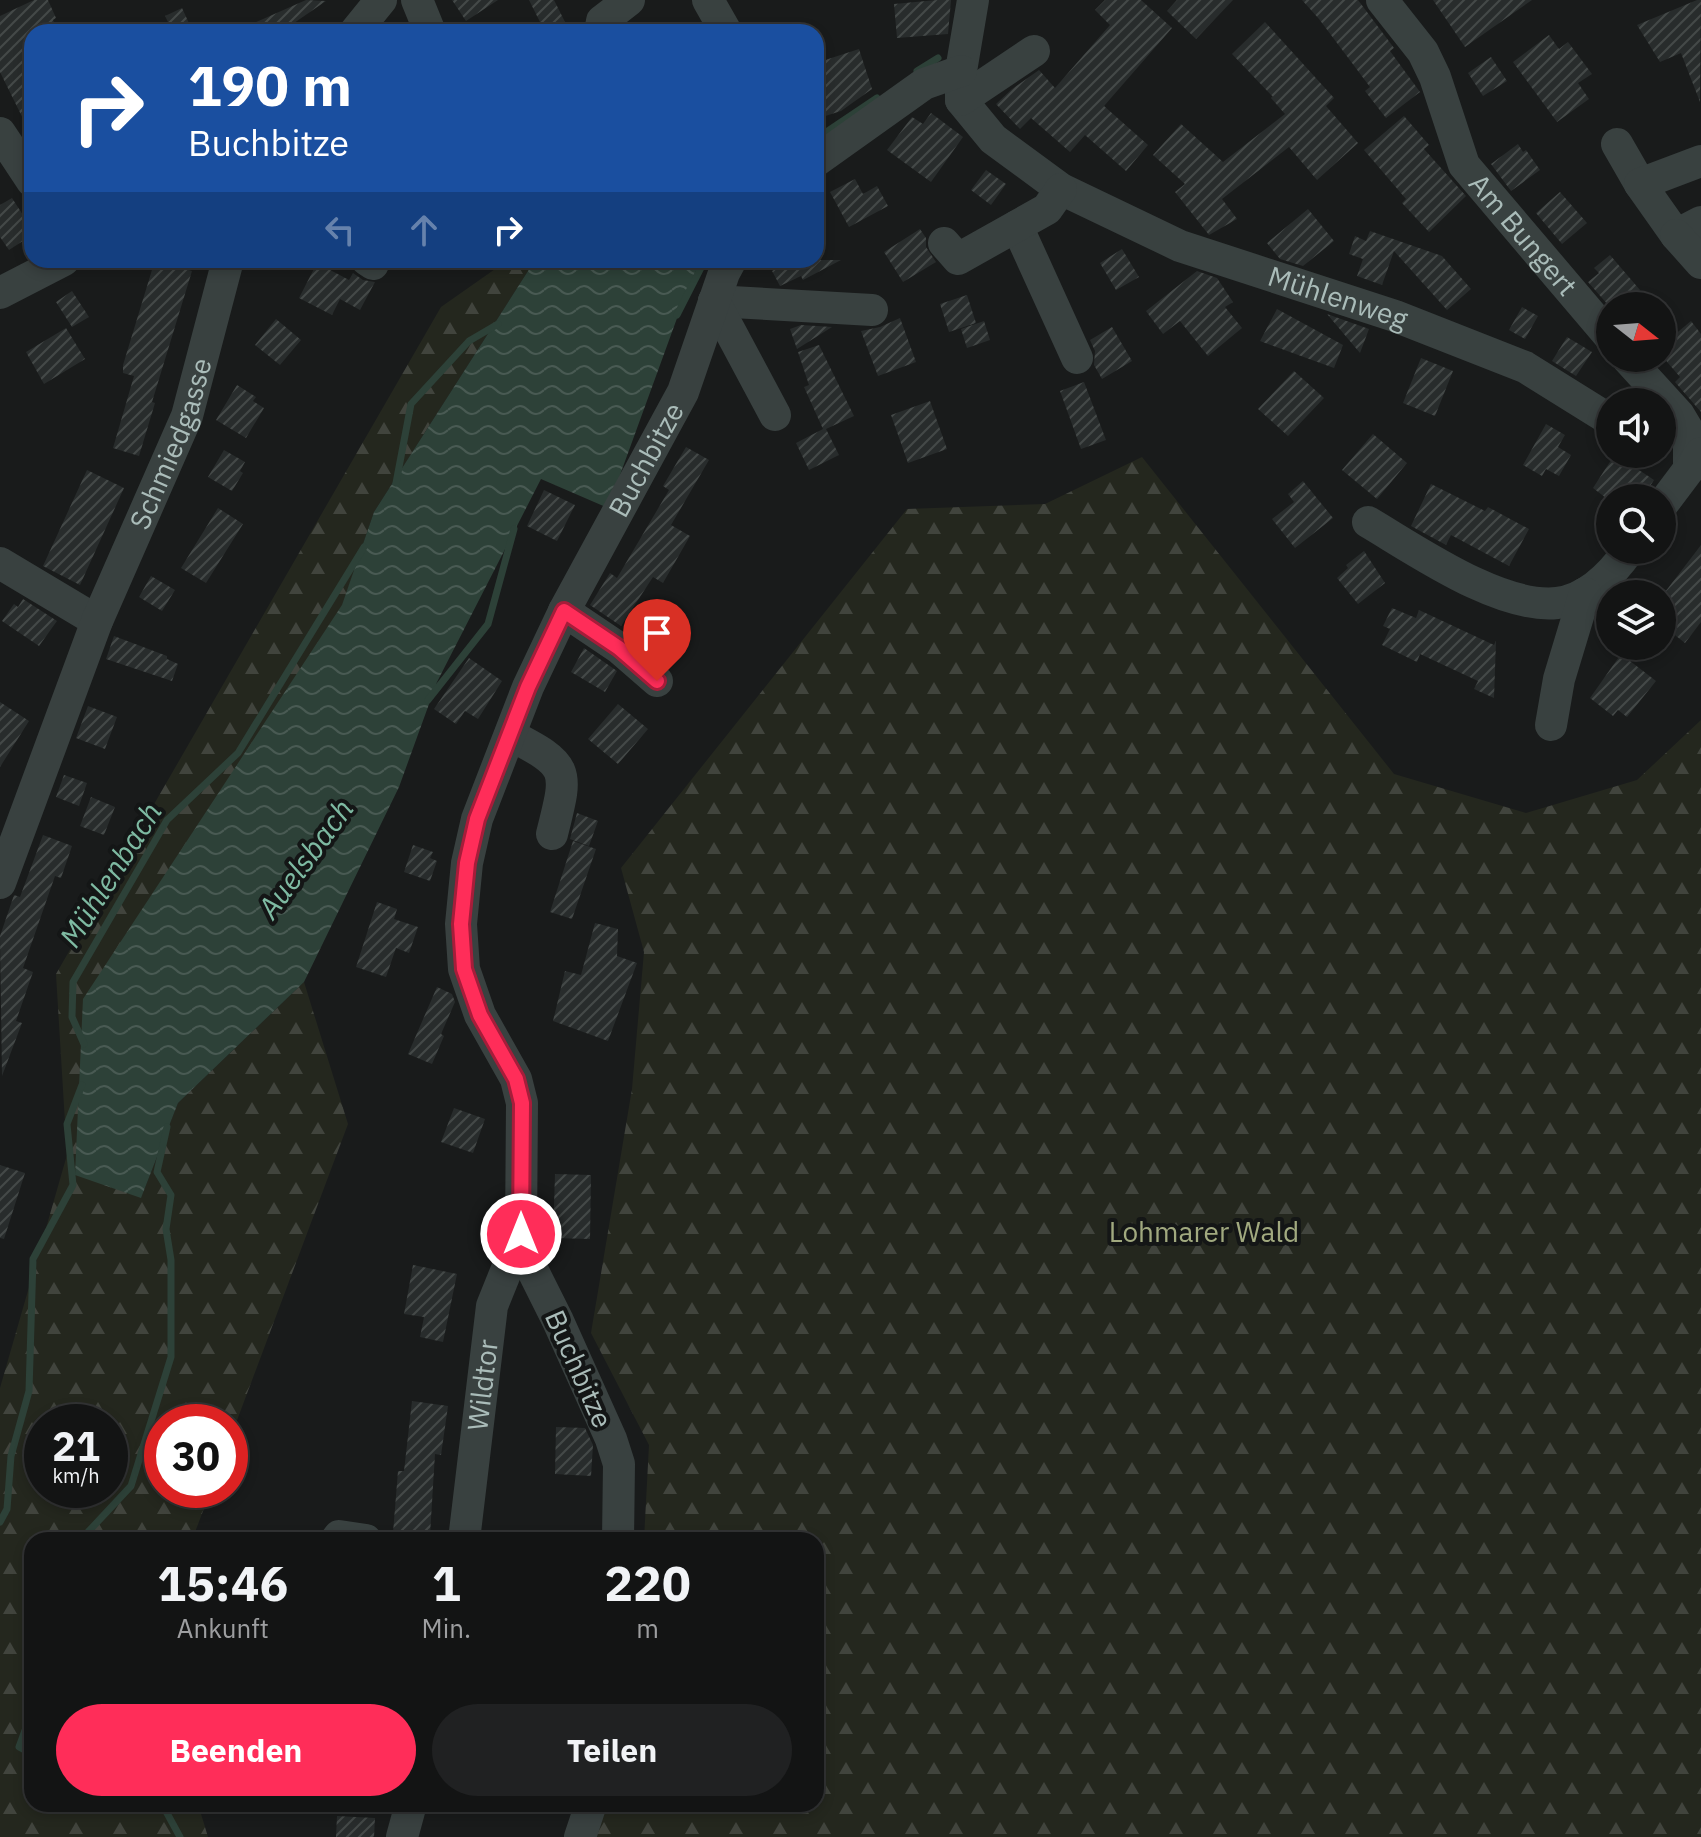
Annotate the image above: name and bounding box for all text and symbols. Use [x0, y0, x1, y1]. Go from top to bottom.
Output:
text: 190 m [188, 49, 352, 121]
icon: right [56, 56, 160, 160]
text: Buchbitze [188, 119, 349, 166]
street label: Am Bungert [1461, 165, 1586, 303]
icon: left [318, 208, 362, 252]
icon: ahead [402, 208, 446, 252]
icon: right [486, 208, 530, 252]
street label: Mühlenweg [1264, 257, 1414, 337]
north arrow [1596, 292, 1676, 372]
map controls [1596, 292, 1676, 660]
street label: Schmiedgasse [121, 354, 220, 535]
button: sound [1596, 388, 1676, 468]
street label: Buchbitze [600, 396, 692, 523]
button: search [1596, 484, 1676, 564]
button: layers [1596, 580, 1676, 660]
pin [623, 599, 691, 681]
icon: arrive [635, 611, 679, 655]
water label: Auelsbach [248, 791, 361, 927]
water label: Mühlenbach [50, 794, 170, 954]
position arrow [479, 1192, 563, 1276]
park label: Lohmarer Wald [1109, 1213, 1299, 1250]
street label: Buchbitze [537, 1304, 622, 1434]
street label: Wildtor [458, 1337, 506, 1433]
speed limit sign: 30 [144, 1404, 248, 1508]
text: 21 [52, 1420, 100, 1472]
text: km/h [52, 1462, 100, 1489]
text: 15:46 [157, 1552, 288, 1614]
text: 1 [432, 1552, 461, 1614]
text: 220 [604, 1552, 691, 1614]
text: Ankunft [177, 1611, 269, 1645]
text: Min. [422, 1611, 471, 1645]
text: m [636, 1611, 659, 1645]
button: Beenden [56, 1704, 416, 1796]
button: Teilen [432, 1704, 792, 1796]

